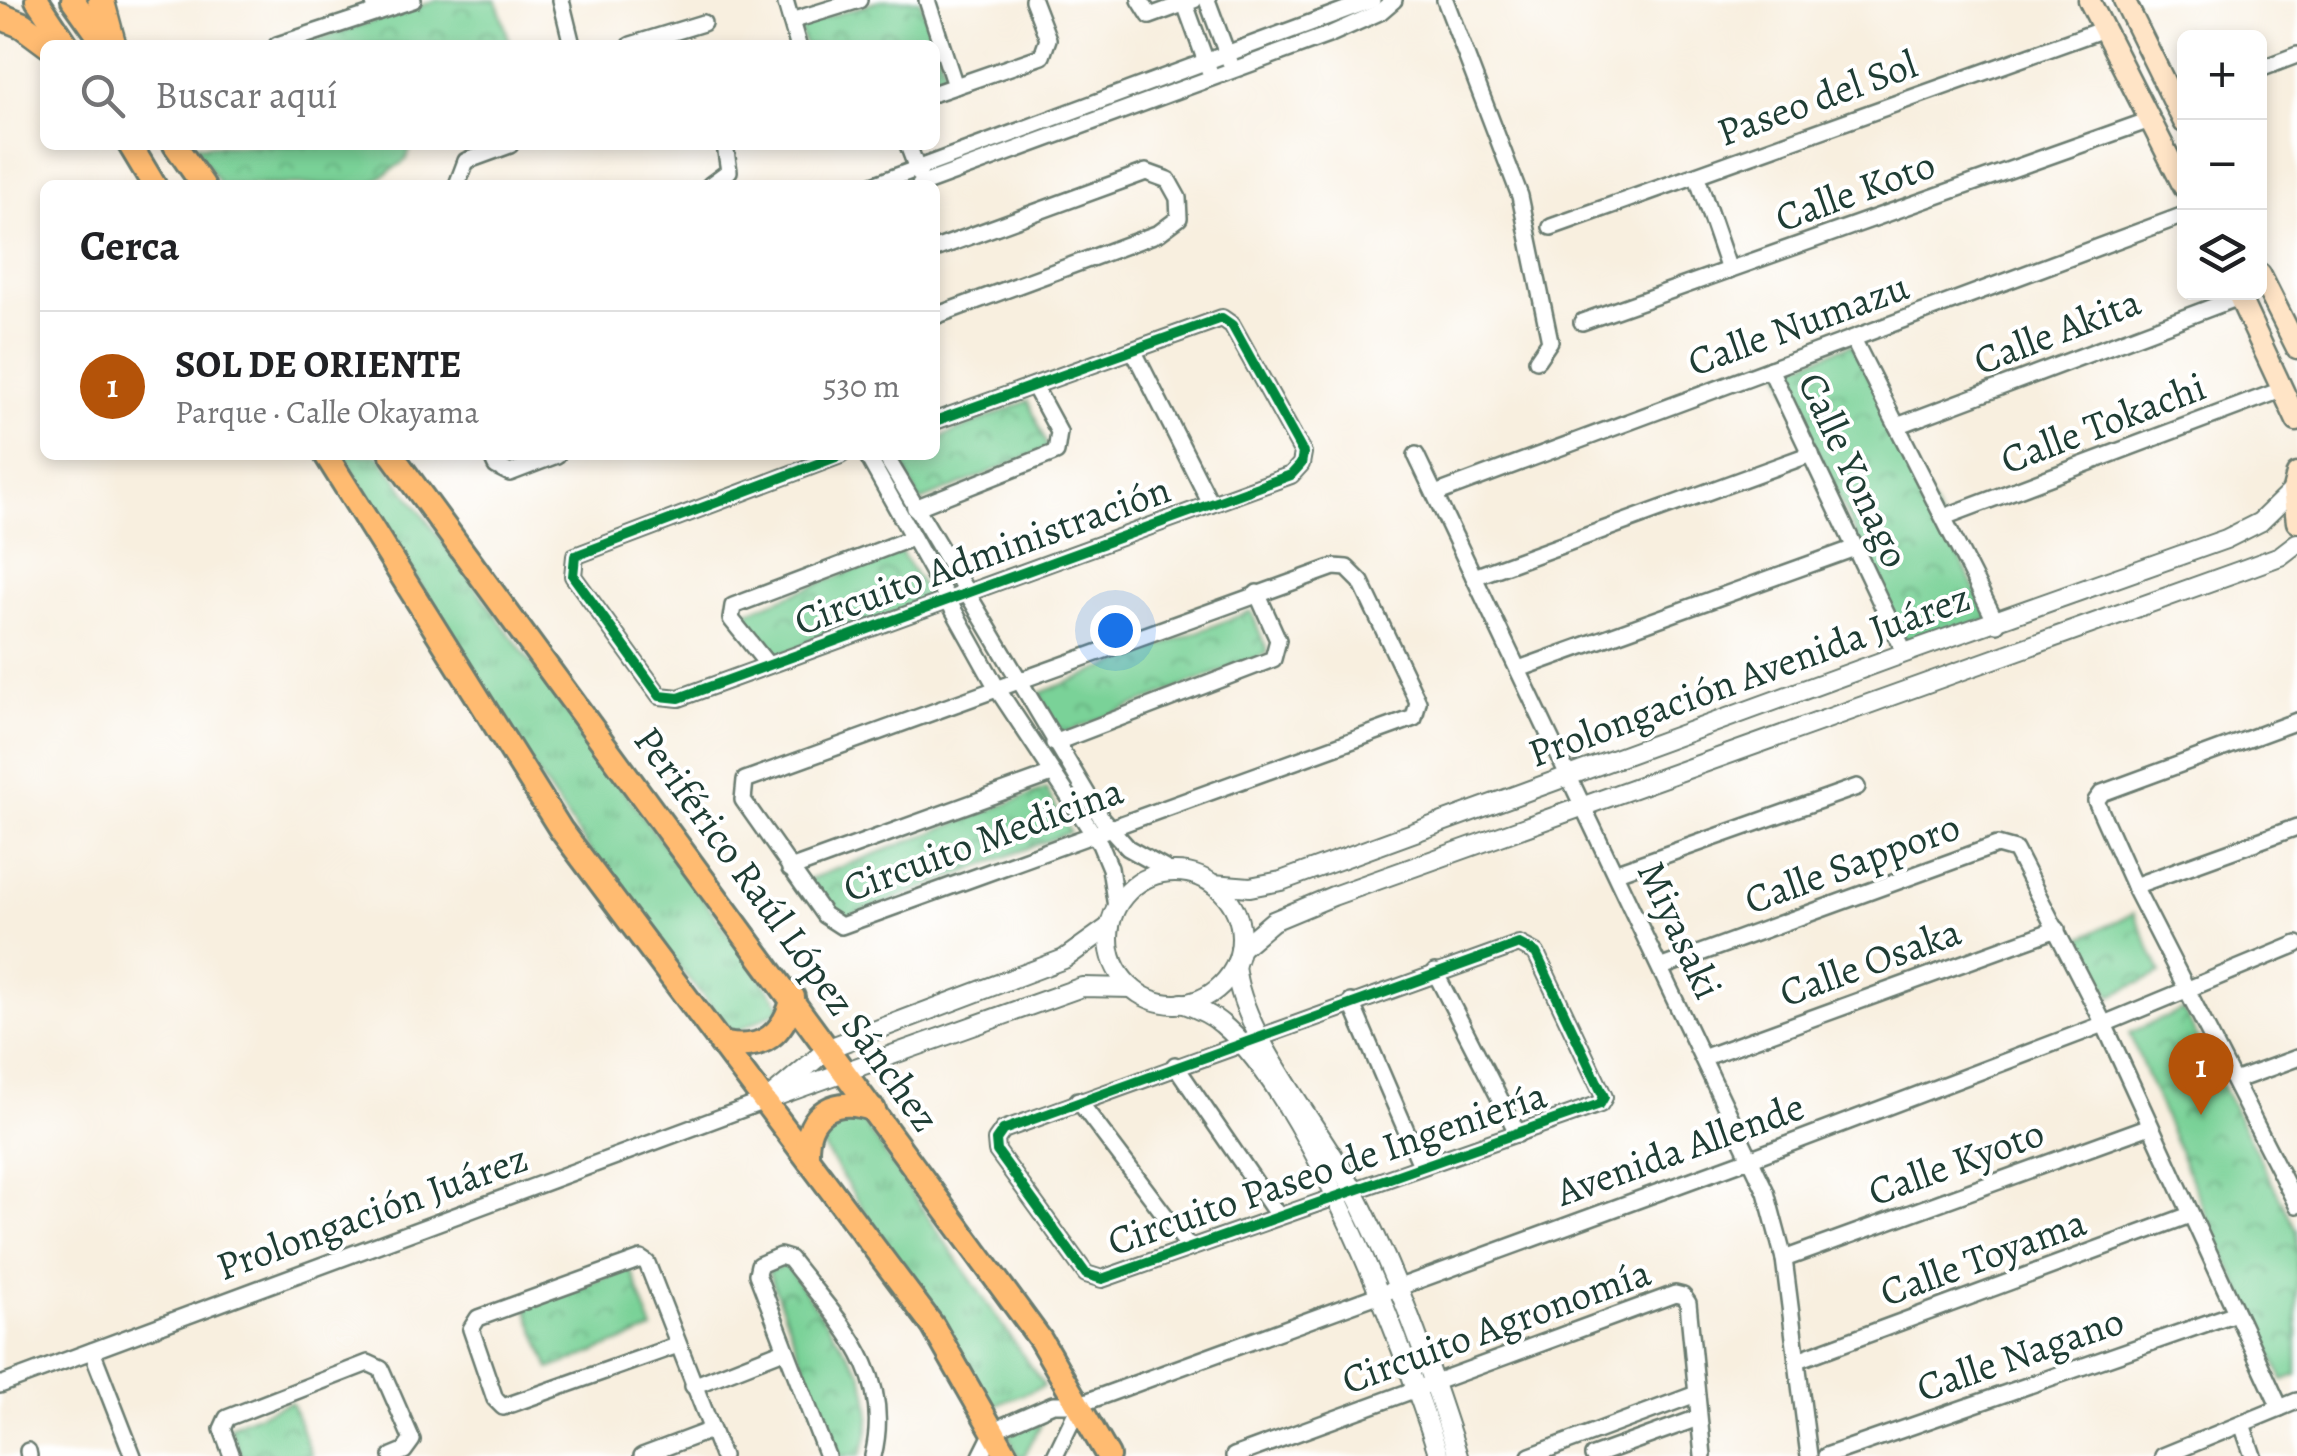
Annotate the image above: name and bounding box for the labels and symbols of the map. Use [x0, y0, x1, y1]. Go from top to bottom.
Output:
street label: Paseo del Sol [1709, 36, 1925, 160]
street label: Calle Koto [1768, 137, 1942, 245]
street label: Calle Numazu [1680, 258, 1916, 389]
street label: Calle Akita [1966, 274, 2149, 388]
street label: Calle Tokachi [1992, 359, 2214, 487]
street label: Calle Yonago [1785, 363, 1923, 577]
street label: Circuito Administración [786, 461, 1178, 649]
street label: Prolongación Avenida Juárez [1520, 569, 1978, 781]
your location [1090, 605, 1141, 656]
street label: Periférico Raúl López Sánchez [621, 715, 953, 1143]
street label: Circuito Medicina [835, 763, 1131, 915]
street label: Calle Sapporo [1737, 799, 1967, 927]
street label: Miyasaki [1624, 852, 1736, 1008]
street label: Calle Osaka [1772, 904, 1969, 1020]
pin: 1 [2168, 1032, 2234, 1115]
street label: Circuito Paseo de Ingeniería [1100, 1067, 1554, 1269]
street label: Avenida Allende [1547, 1079, 1812, 1220]
street label: Calle Kyoto [1861, 1105, 2051, 1219]
street label: Prolongación Juárez [209, 1130, 535, 1294]
street label: Calle Toyama [1872, 1194, 2094, 1320]
street label: Circuito Agronomía [1334, 1245, 1658, 1407]
street label: Calle Nagano [1909, 1293, 2131, 1415]

